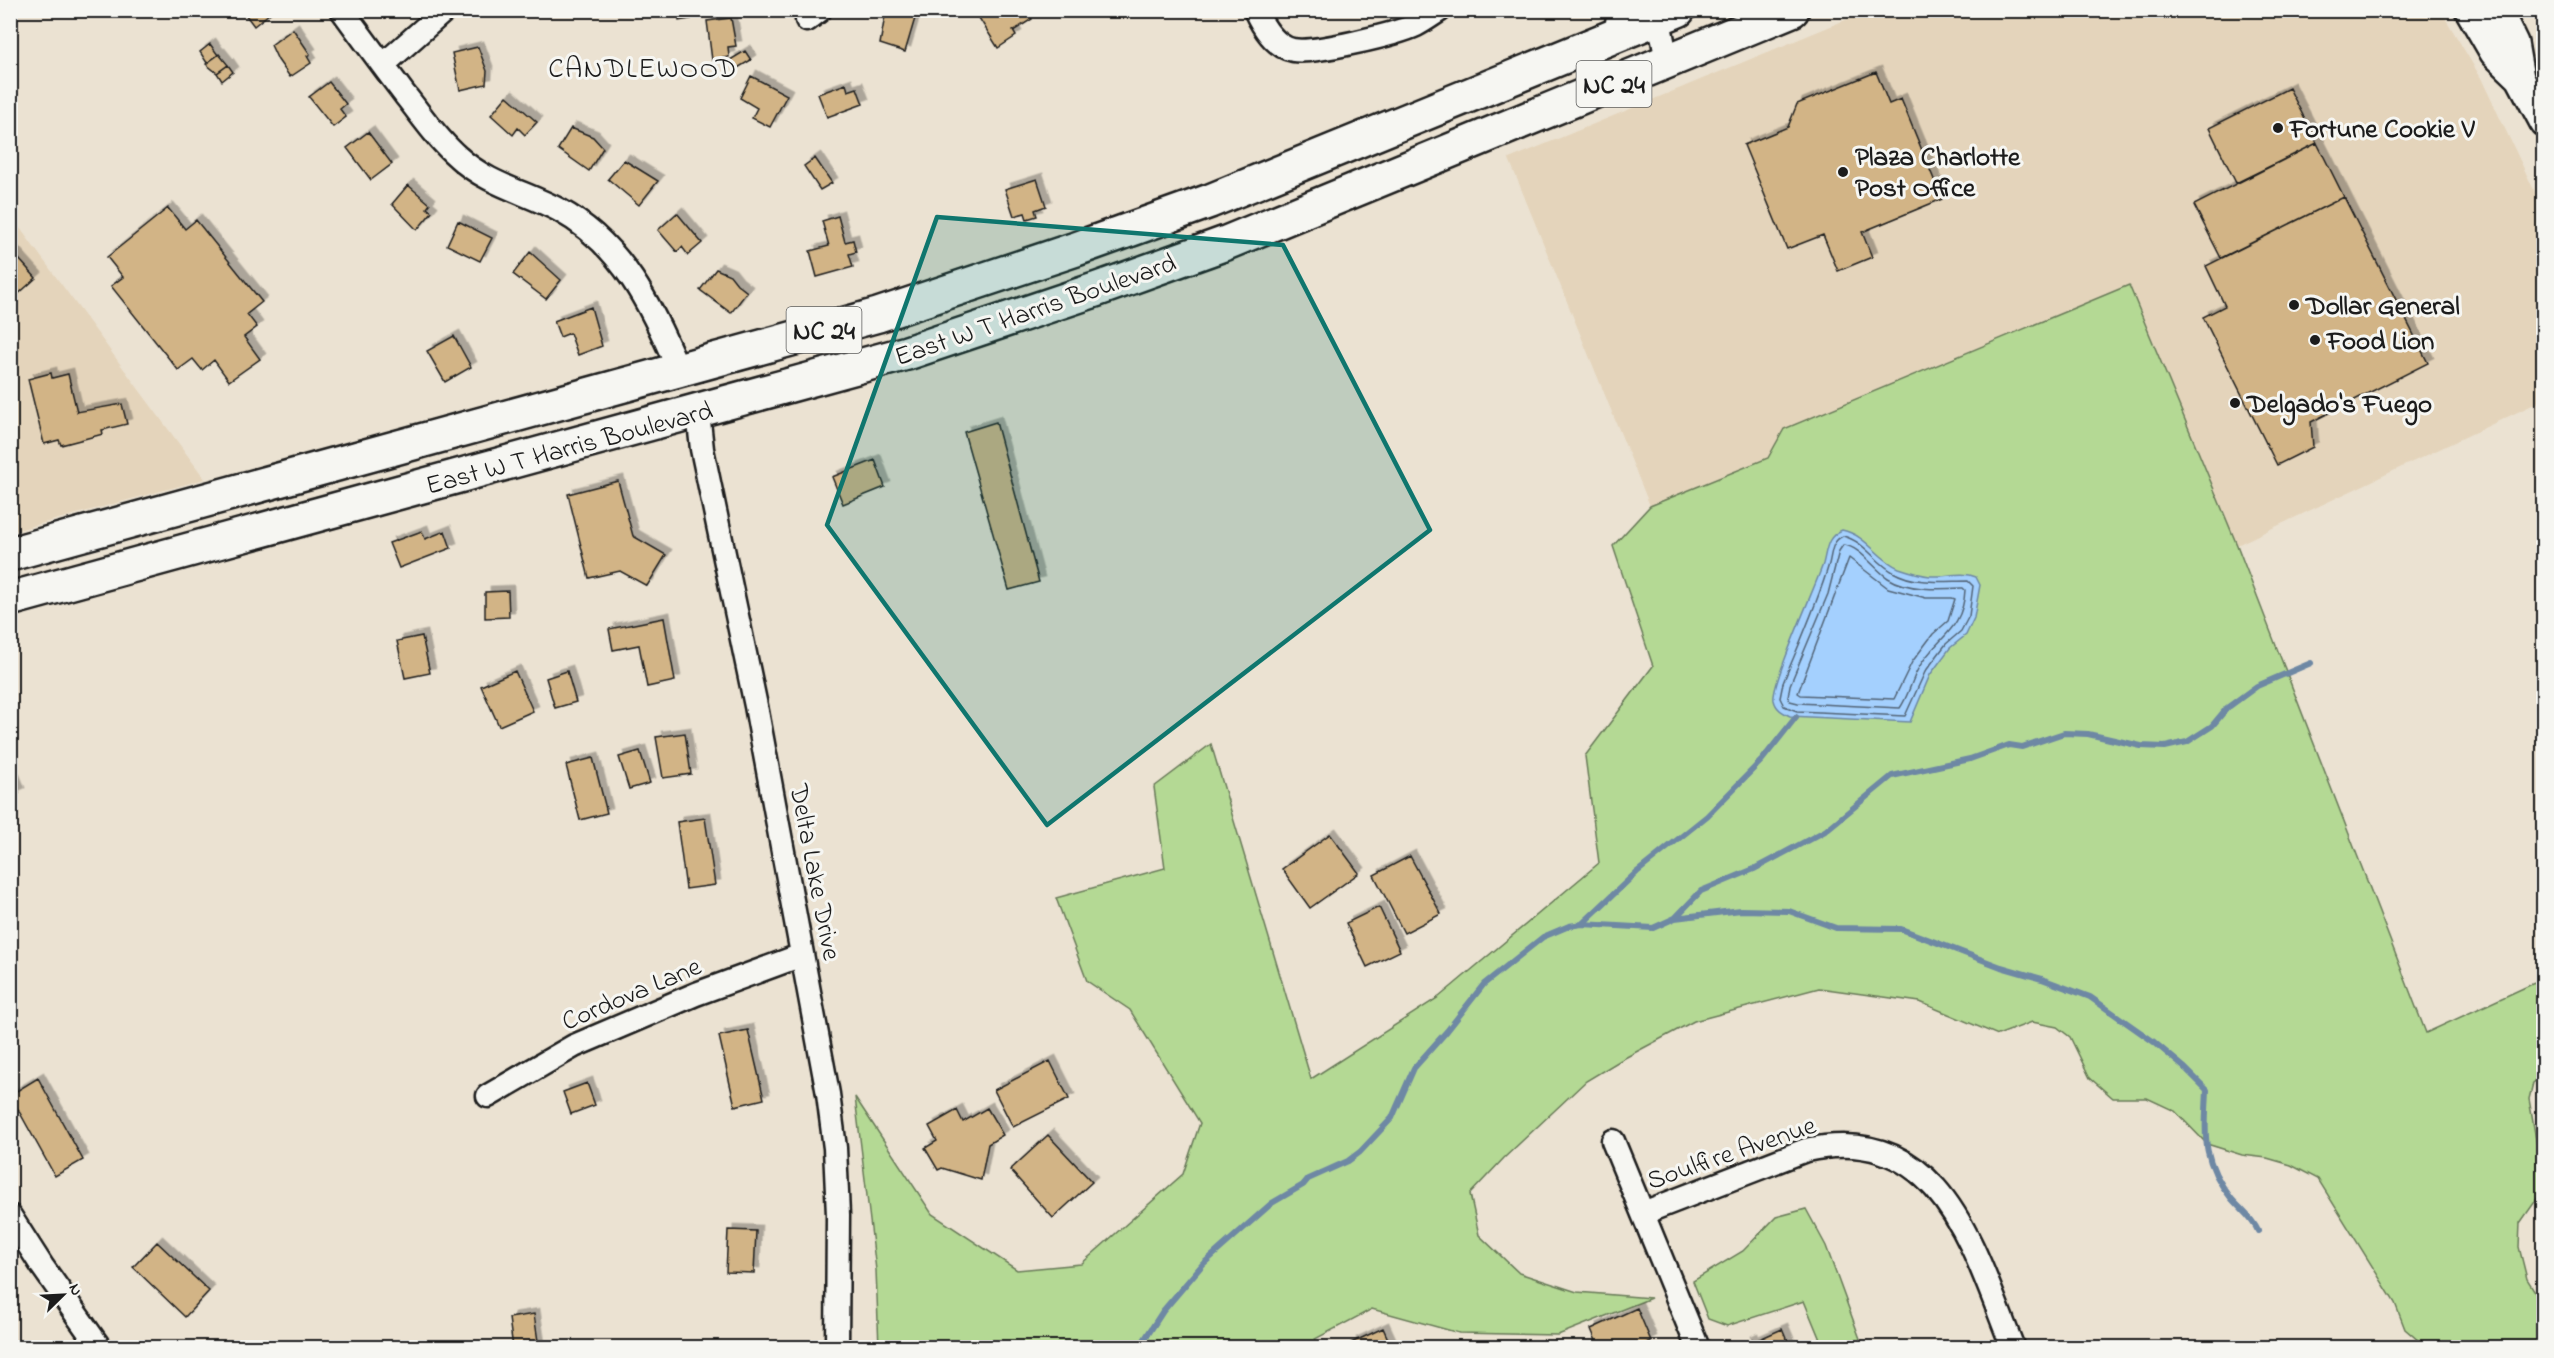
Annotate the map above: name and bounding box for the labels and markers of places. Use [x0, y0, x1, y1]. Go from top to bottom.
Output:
place label: Fortune Cookie V [2288, 111, 2476, 150]
marker: Fortune Cookie V [2271, 121, 2285, 135]
place label: Plaza Charlotte Post Office [1855, 139, 2021, 209]
marker: Plaza Charlotte Post Office [1836, 165, 1850, 179]
place label: Dollar General [2304, 288, 2460, 327]
marker: Dollar General [2287, 298, 2301, 312]
place label: Food Lion [2325, 323, 2434, 362]
marker: Food Lion [2308, 333, 2322, 347]
place label: Delgado's Fuego [2245, 386, 2432, 426]
marker: Delgado's Fuego [2228, 396, 2242, 410]

